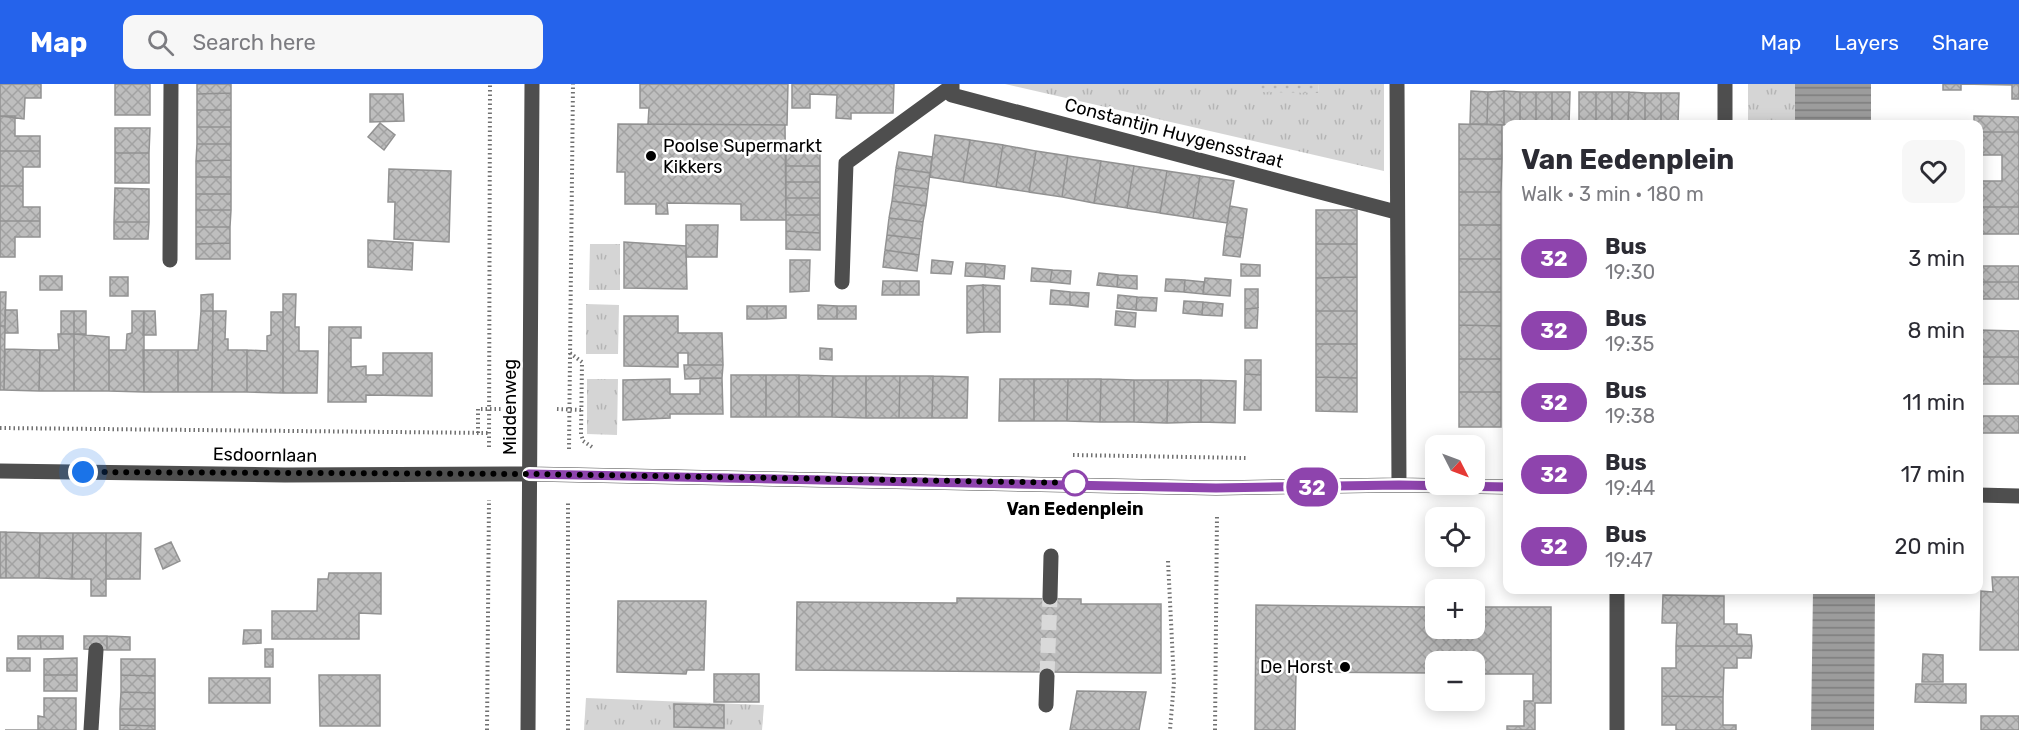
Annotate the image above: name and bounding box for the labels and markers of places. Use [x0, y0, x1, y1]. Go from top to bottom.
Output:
place label: Poolse Supermarkt Kikkers [663, 135, 822, 178]
marker: Poolse Supermarkt Kikkers [644, 149, 658, 163]
marker: Van Eedenplein [1062, 470, 1088, 496]
place label: Van Eedenplein [1006, 498, 1144, 520]
place label: De Horst [1260, 656, 1333, 678]
marker: De Horst [1338, 660, 1352, 674]

